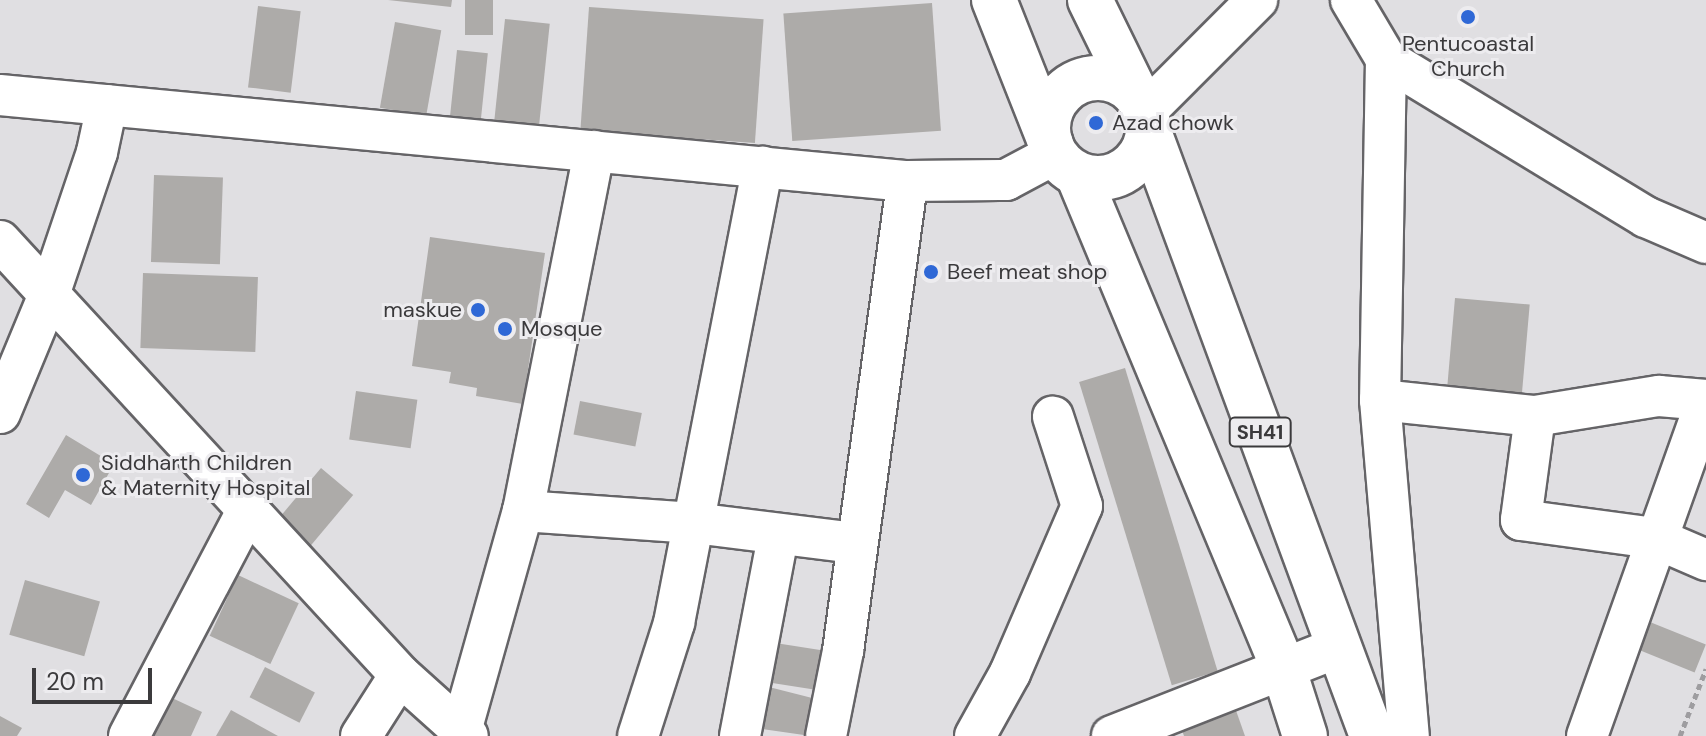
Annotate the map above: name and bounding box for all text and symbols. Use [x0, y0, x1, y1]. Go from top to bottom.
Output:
marker: Pentucoastal Church [1459, 8, 1477, 26]
place label: Pentucoastal Church [1402, 30, 1534, 82]
place label: Azad chowk [1112, 110, 1234, 136]
marker: Azad chowk [1087, 114, 1105, 132]
place label: Beef meat shop [947, 259, 1107, 285]
marker: Beef meat shop [922, 263, 940, 281]
place label: maskue [383, 297, 462, 323]
marker: maskue [469, 301, 487, 319]
place label: Mosque [521, 316, 602, 342]
marker: Mosque [496, 320, 514, 338]
road number: SH41 [1228, 416, 1292, 448]
place label: Siddharth Children & Maternity Hospital [101, 449, 310, 500]
marker: Siddharth Children & Maternity Hospital [72, 464, 94, 486]
scale bar [36, 652, 156, 702]
text: 20 m [46, 666, 104, 697]

